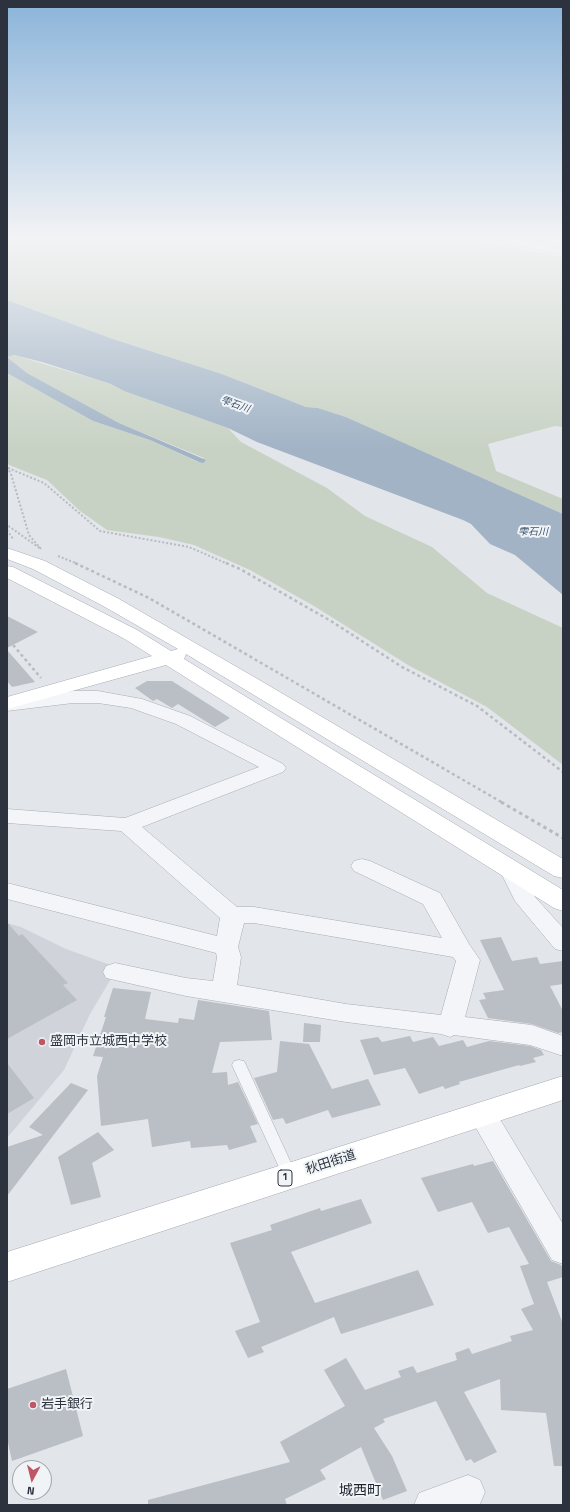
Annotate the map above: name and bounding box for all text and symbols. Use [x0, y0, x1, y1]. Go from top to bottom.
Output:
water label: 雫石川 [219, 394, 251, 416]
water label: 雫石川 [518, 527, 548, 539]
place label: 盛岡市立城西中学校 [50, 1034, 167, 1050]
marker: 盛岡市立城西中学校 [37, 1037, 47, 1047]
street label: 秋田街道 [304, 1148, 358, 1178]
road number: 1 [278, 1170, 292, 1186]
place label: 岩手銀行 [41, 1397, 93, 1413]
marker: 岩手銀行 [28, 1400, 38, 1410]
north arrow [12, 1460, 52, 1500]
text: N [26, 1483, 35, 1499]
district label: 城西町 [339, 1484, 381, 1500]

